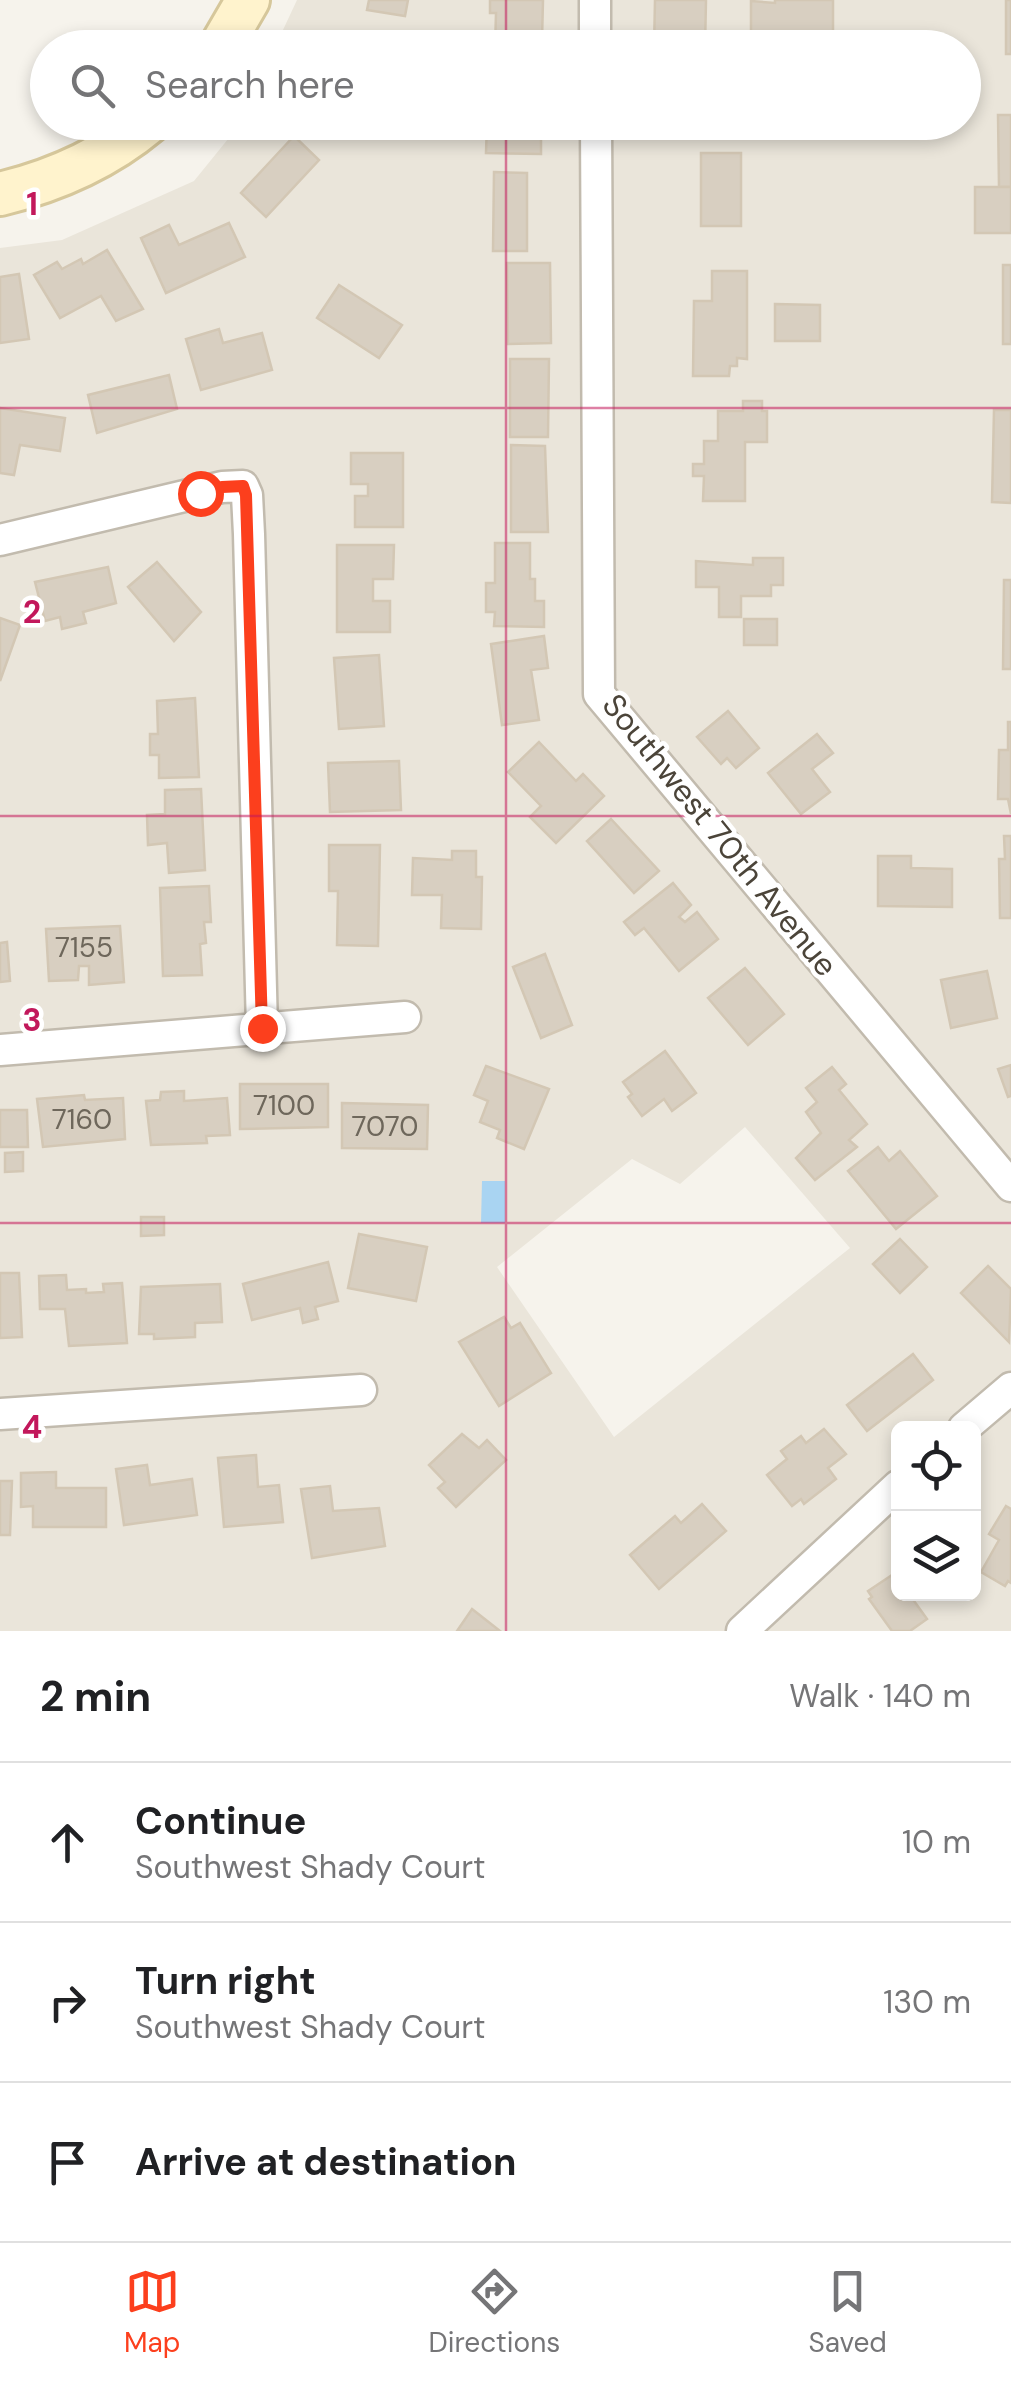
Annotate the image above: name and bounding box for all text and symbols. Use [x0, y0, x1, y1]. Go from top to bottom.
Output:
search box [30, 30, 981, 140]
icon: search [65, 58, 120, 113]
text: Search here [145, 60, 355, 110]
text: 1 [26, 183, 38, 225]
route start [178, 471, 224, 517]
text: 2 [23, 591, 41, 633]
street label: Southwest 70th Avenue [593, 685, 847, 985]
house number: 7155 [55, 929, 113, 966]
text: 3 [22, 999, 42, 1041]
route end [240, 1006, 286, 1052]
house number: 7100 [253, 1087, 315, 1124]
house number: 7160 [52, 1101, 112, 1138]
house number: 7070 [351, 1108, 419, 1145]
text: 4 [22, 1406, 42, 1448]
map controls [891, 1421, 981, 1601]
button: locate [891, 1421, 981, 1511]
button: layers [891, 1511, 981, 1601]
text: 2 min [40, 1669, 151, 1724]
text: Walk · 140 m [789, 1675, 971, 1717]
text: Continue [135, 1796, 306, 1846]
icon: ahead [40, 1815, 95, 1870]
text: 10 m [902, 1821, 971, 1863]
text: Southwest Shady Court [135, 1846, 486, 1888]
text: Turn right [135, 1956, 316, 2006]
icon: right [40, 1975, 95, 2030]
text: 130 m [883, 1981, 971, 2023]
text: Southwest Shady Court [135, 2006, 486, 2048]
icon: arrive [40, 2135, 95, 2190]
text: Arrive at destination [135, 2137, 517, 2187]
tab: Map [124, 2264, 180, 2361]
tab: Directions [429, 2264, 560, 2361]
tab: Saved [808, 2264, 887, 2361]

